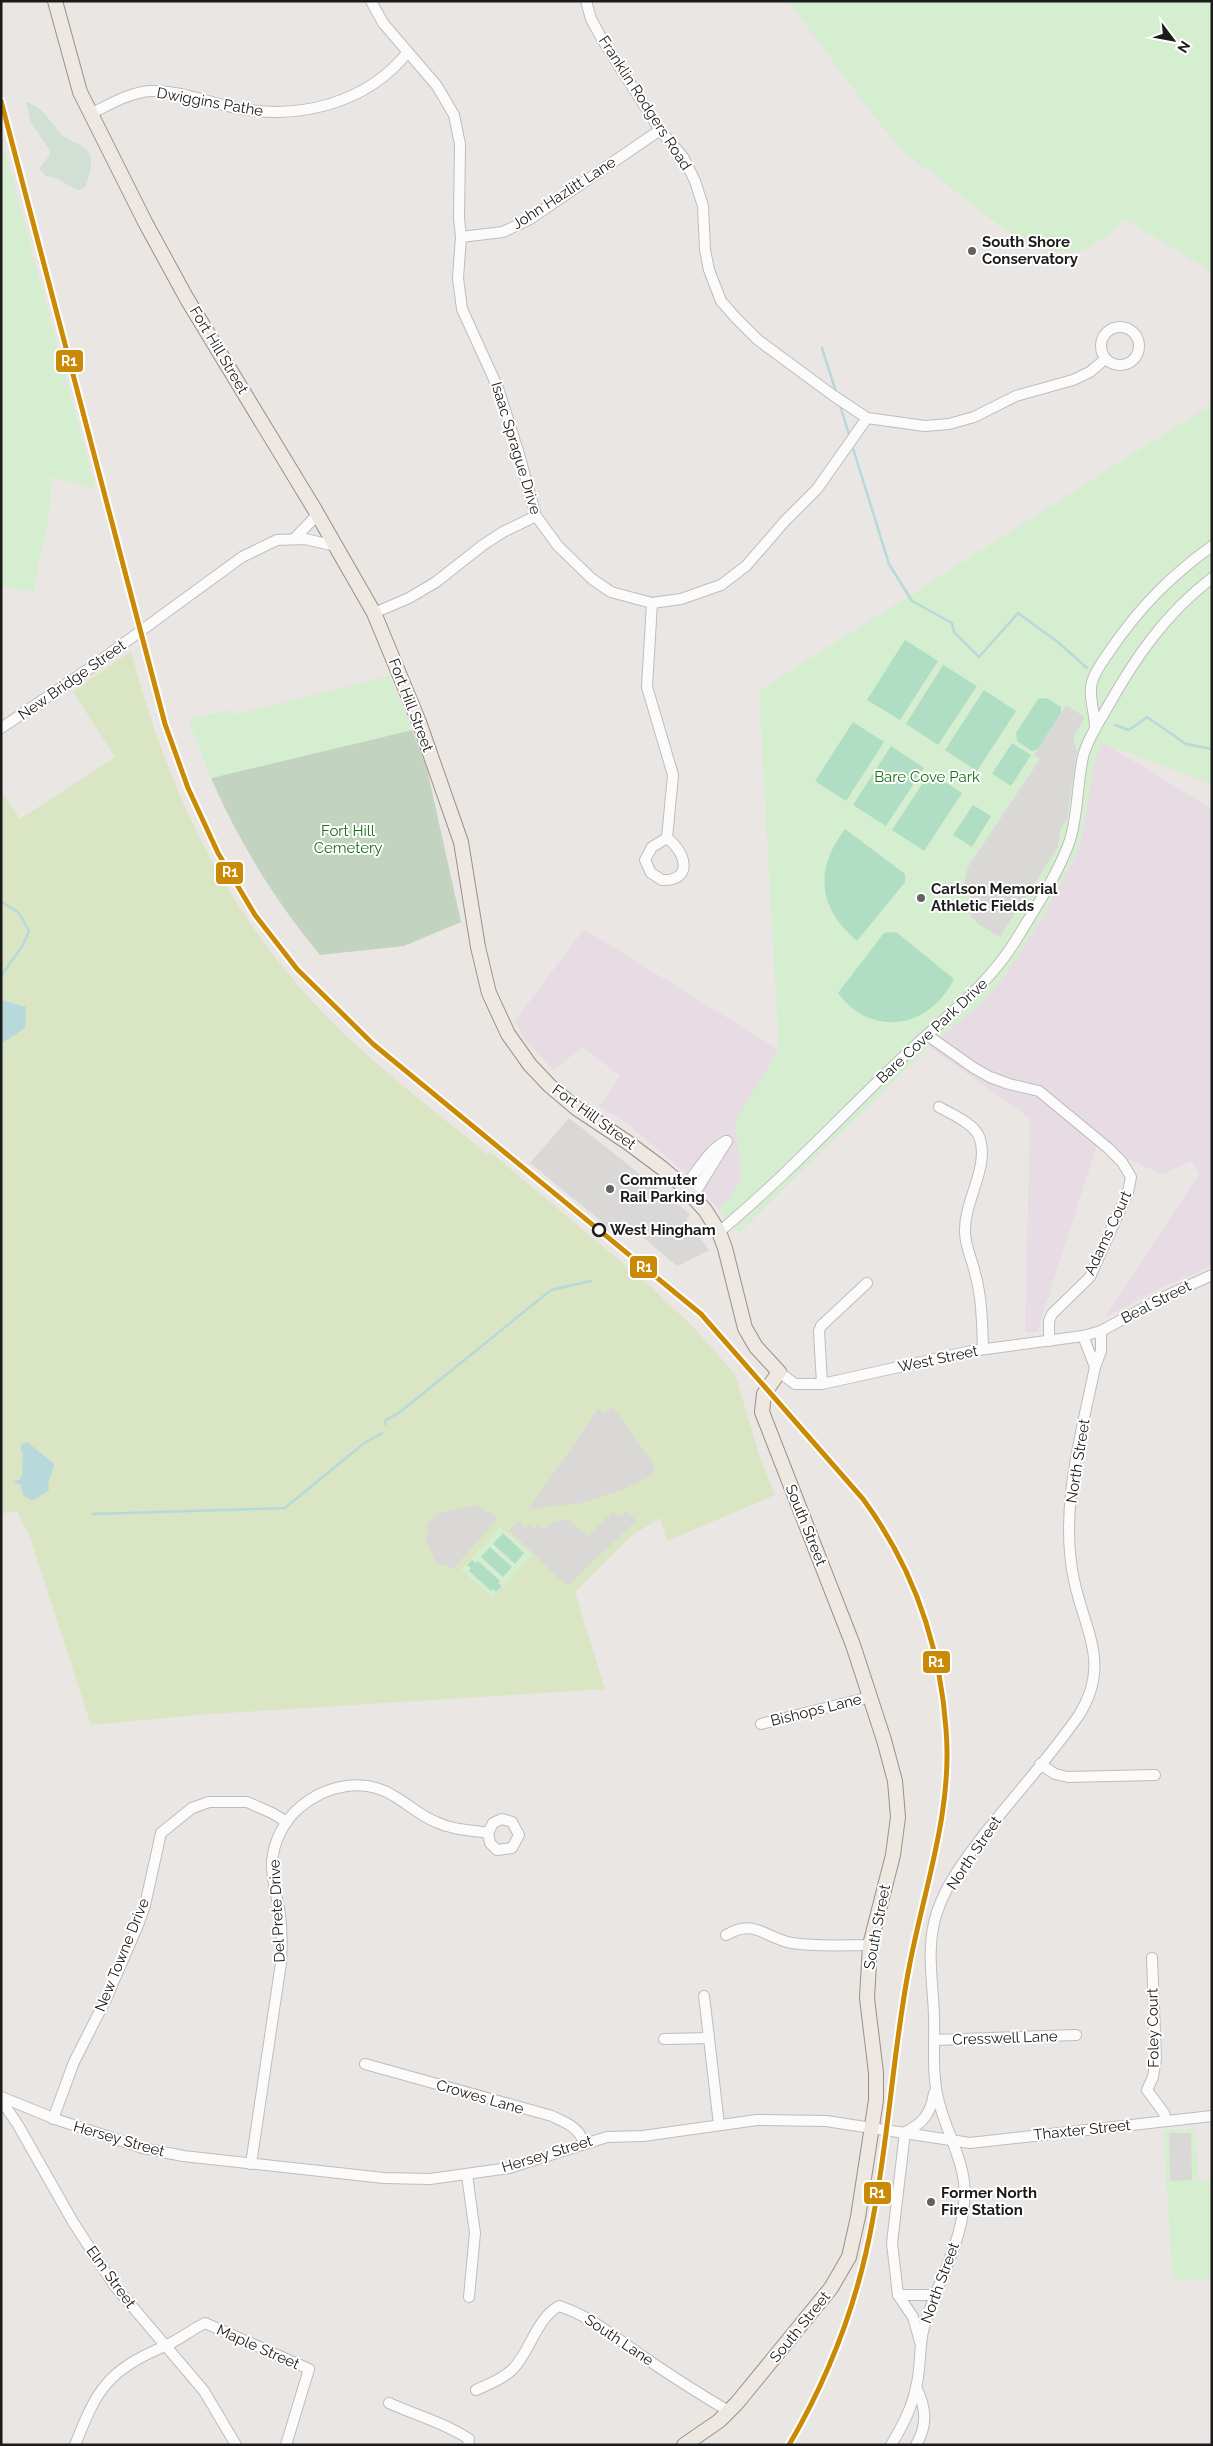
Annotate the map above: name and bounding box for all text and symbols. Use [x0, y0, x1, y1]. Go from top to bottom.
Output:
north arrow [1148, 15, 1198, 65]
street label: Franklin Rodgers Road [595, 32, 695, 174]
text: N [1174, 38, 1194, 56]
street label: Dwiggins Pathe [155, 84, 265, 120]
street label: John Hazlitt Lane [509, 153, 619, 233]
place label: South Shore Conservatory [982, 233, 1079, 268]
marker: South Shore Conservatory [966, 245, 978, 257]
street label: Fort Hill Street [186, 303, 252, 397]
line badge: R1 [55, 349, 84, 373]
text: R1 [61, 353, 77, 369]
street label: Isaac Sprague Drive [487, 380, 545, 517]
street label: New Bridge Street [15, 636, 129, 724]
street label: Fort Hill Street [385, 656, 437, 754]
park label: Bare Cove Park [874, 768, 980, 786]
park label: Fort Hill Cemetery [314, 822, 382, 857]
line badge: R1 [215, 861, 244, 885]
text: R1 [222, 864, 238, 880]
place label: Carlson Memorial Athletic Fields [931, 880, 1058, 915]
marker: Carlson Memorial Athletic Fields [915, 892, 927, 904]
street label: Bare Cove Park Drive [873, 975, 991, 1087]
street label: Fort Hill Street [549, 1081, 639, 1153]
place label: Commuter Rail Parking [620, 1171, 705, 1206]
marker: Commuter Rail Parking [604, 1183, 616, 1195]
street label: Adams Court [1081, 1188, 1135, 1278]
place label: West Hingham [610, 1221, 716, 1239]
marker: West Hingham [592, 1223, 606, 1237]
line badge: R1 [629, 1255, 658, 1279]
text: R1 [636, 1259, 652, 1275]
street label: Beal Street [1118, 1277, 1194, 1327]
street label: West Street [896, 1342, 980, 1376]
street label: North Street [1062, 1418, 1094, 1504]
street label: South Street [782, 1482, 830, 1568]
line badge: R1 [922, 1650, 951, 1674]
text: R1 [928, 1654, 944, 1670]
street label: Bishops Lane [769, 1690, 863, 1730]
street label: North Street [943, 1813, 1005, 1893]
street label: Del Prete Drive [265, 1859, 289, 1963]
street label: South Street [860, 1883, 894, 1971]
street label: New Towne Drive [91, 1895, 153, 2014]
street label: Foley Court [1143, 1988, 1163, 2068]
street label: Cresswell Lane [952, 2027, 1058, 2049]
street label: Crowes Lane [434, 2076, 526, 2118]
street label: Thaxter Street [1032, 2116, 1132, 2144]
street label: Hersey Street [71, 2117, 167, 2161]
street label: Hersey Street [499, 2132, 595, 2176]
line badge: R1 [863, 2181, 892, 2205]
place label: Former North Fire Station [941, 2184, 1037, 2219]
text: R1 [869, 2185, 885, 2201]
marker: Former North Fire Station [925, 2196, 937, 2208]
street label: North Street [917, 2240, 963, 2326]
street label: Elm Street [82, 2242, 140, 2312]
street label: South Street [766, 2288, 834, 2366]
street label: South Lane [581, 2310, 657, 2370]
street label: Maple Street [214, 2321, 302, 2373]

